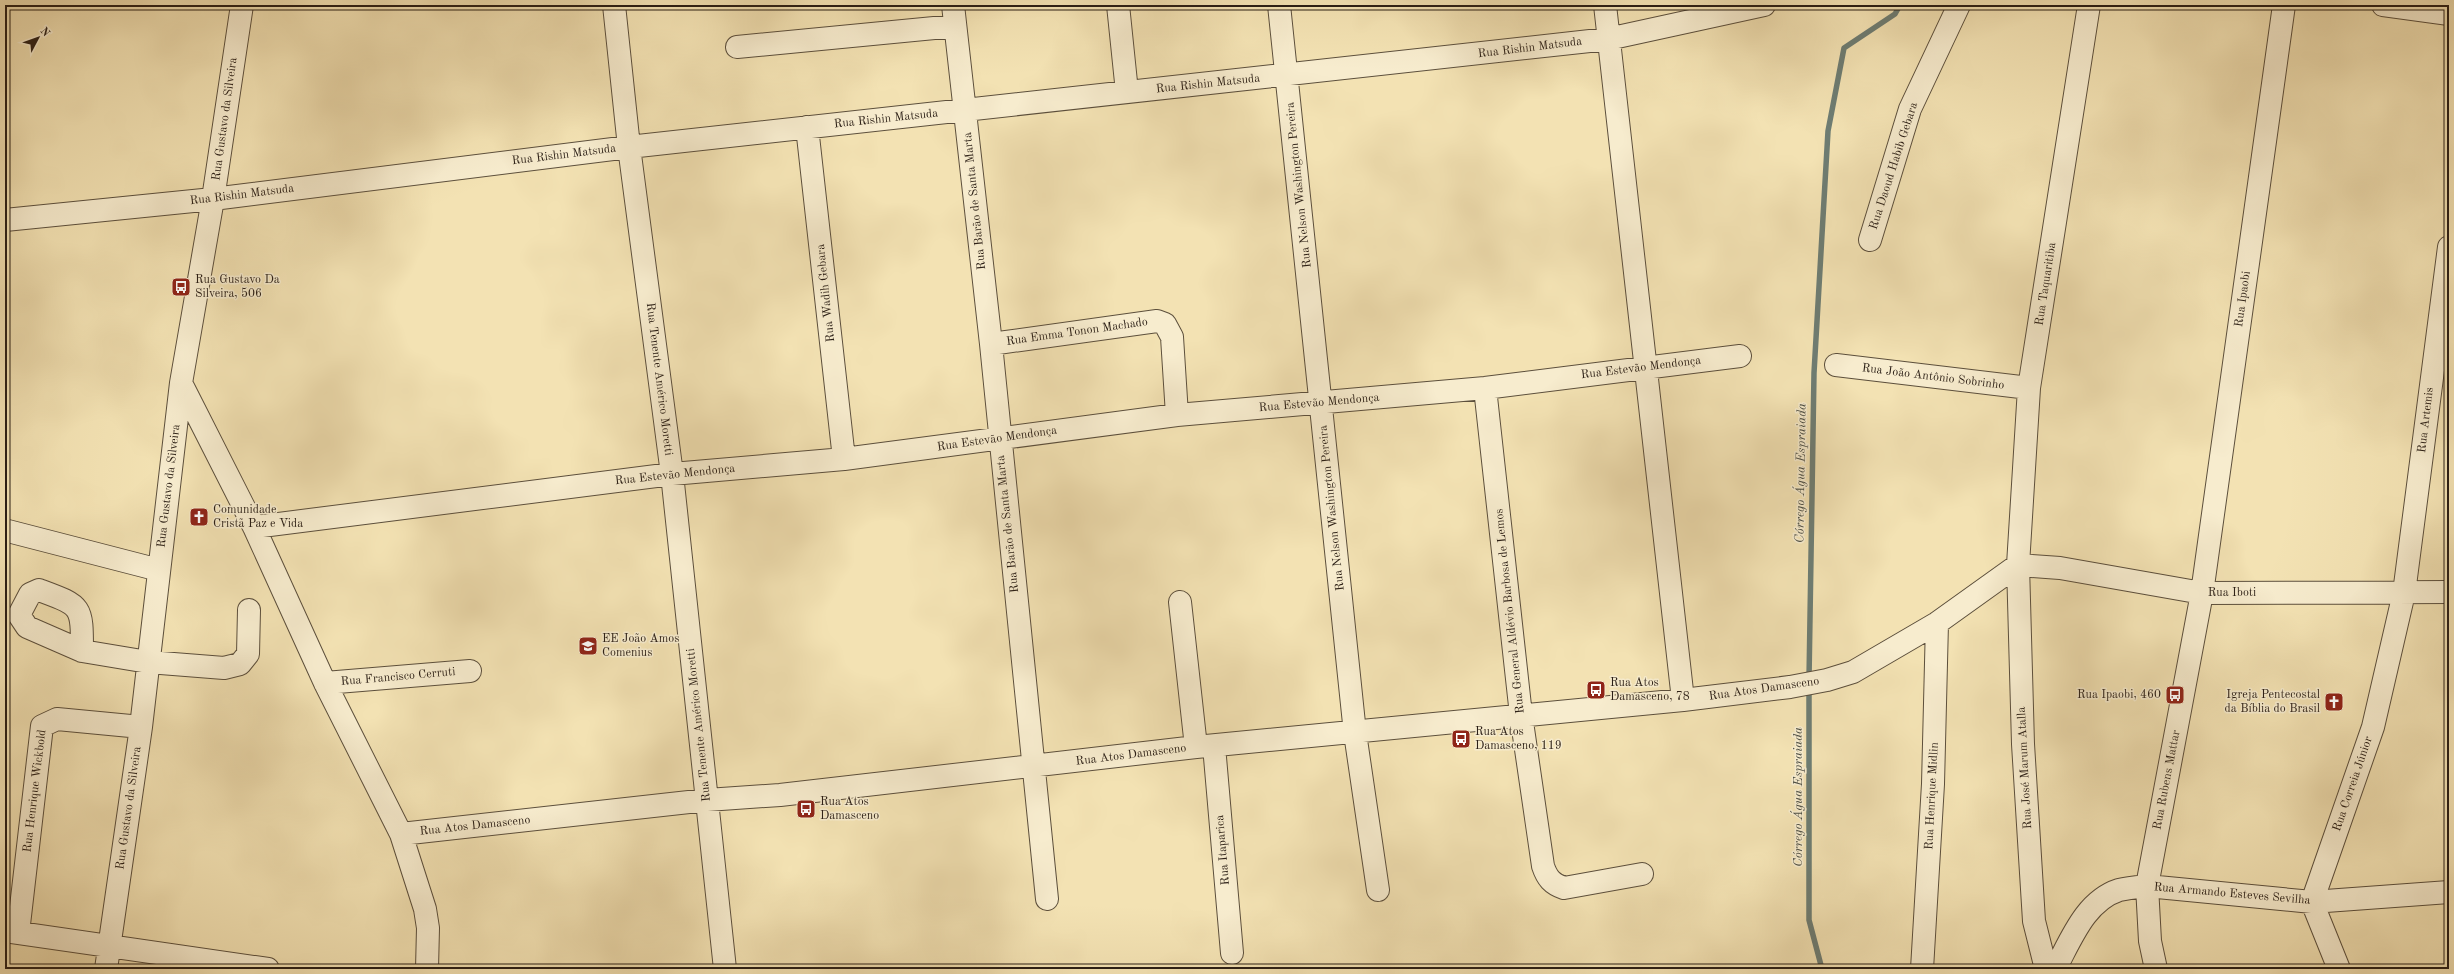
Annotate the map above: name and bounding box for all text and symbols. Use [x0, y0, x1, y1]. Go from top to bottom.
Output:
north arrow [18, 18, 58, 58]
text: N [38, 26, 52, 40]
street label: Rua Rishin Matsuda [1477, 36, 1583, 60]
street label: Rua Gustavo da Silveira [210, 57, 240, 181]
street label: Rua Rishin Matsuda [1155, 73, 1261, 95]
street label: Rua Nelson Washington Pereira [1284, 101, 1314, 268]
street label: Rua Daoud Habib Gebara [1868, 101, 1920, 231]
street label: Rua Rishin Matsuda [833, 108, 939, 130]
street label: Rua Barão de Santa Marta [962, 132, 988, 270]
street label: Rua Rishin Matsuda [511, 143, 617, 167]
street label: Rua Rishin Matsuda [189, 183, 295, 207]
street label: Rua Taquaritiba [2033, 241, 2059, 327]
street label: Rua Wadih Gebara [815, 243, 837, 343]
street label: Rua Ipaobi [2233, 270, 2253, 328]
place label: Rua Gustavo Da Silveira, 506 [195, 274, 280, 300]
bus stop icon: Rua Gustavo Da Silveira, 506 [170, 276, 192, 298]
street label: Rua Tenente Américo Moretti [644, 302, 674, 456]
street label: Rua Emma Tonon Machado [1005, 316, 1149, 348]
street label: Rua Estevão Mendonça [1580, 355, 1702, 381]
street label: Rua João Antônio Sobrinho [1861, 362, 2005, 392]
street label: Rua Artemis [2416, 386, 2436, 454]
street label: Rua Estevão Mendonça [1258, 392, 1380, 414]
water label: Córrego Água Espraiada [1791, 403, 1809, 543]
street label: Rua Gustavo da Silveira [155, 424, 183, 548]
street label: Rua Nelson Washington Pereira [1317, 424, 1347, 591]
street label: Rua Estevão Mendonça [936, 425, 1058, 453]
street label: Rua Barão de Santa Marta [995, 455, 1021, 593]
street label: Rua Estevão Mendonça [614, 463, 736, 487]
place label: Comunidade Cristã Paz e Vida [213, 504, 303, 530]
church icon: Comunidade Cristã Paz e Vida [188, 506, 210, 528]
street label: Rua General Aldévio Barbosa de Lemos [1493, 508, 1527, 714]
street label: Rua Iboti [2208, 587, 2256, 599]
place label: EE João Amos Comenius [602, 633, 679, 659]
school or university icon: EE João Amos Comenius [577, 635, 599, 657]
street label: Rua Tenente Américo Moretti [685, 648, 713, 802]
street label: Rua Francisco Cerruti [340, 666, 456, 688]
street label: Rua Atos Damasceno [1708, 675, 1820, 703]
place label: Rua Atos Damasceno, 78 [1610, 677, 1690, 703]
bus stop icon: Rua Atos Damasceno, 78 [1585, 679, 1607, 701]
bus stop icon: Rua Ipaobi, 460 [2164, 684, 2186, 706]
place label: Rua Ipaobi, 460 [2077, 689, 2161, 701]
place label: Igreja Pentecostal da Bíblia do Brasil [2225, 689, 2320, 715]
church icon: Igreja Pentecostal da Bíblia do Brasil [2323, 691, 2345, 713]
street label: Rua José Marum Atalla [2016, 706, 2034, 830]
place label: Rua Atos Damasceno, 119 [1475, 726, 1562, 752]
water label: Córrego Água Espraiada [1790, 727, 1805, 867]
bus stop icon: Rua Atos Damasceno, 119 [1450, 728, 1472, 750]
street label: Rua Henrique Wickbold [21, 729, 49, 853]
street label: Rua Rubens Mattar [2151, 729, 2183, 831]
street label: Rua Correia Júnior [2331, 735, 2375, 833]
street label: Rua Henrique Midlin [1923, 741, 1941, 850]
street label: Rua Atos Damasceno [1075, 742, 1187, 768]
street label: Rua Gustavo da Silveira [114, 746, 144, 870]
place label: Rua Atos Damasceno [820, 796, 879, 822]
bus stop icon: Rua Atos Damasceno [795, 798, 817, 820]
street label: Rua Atos Damasceno [419, 814, 531, 838]
street label: Rua Itaparica [1214, 814, 1232, 886]
street label: Rua Armando Esteves Sevilha [2153, 881, 2311, 907]

